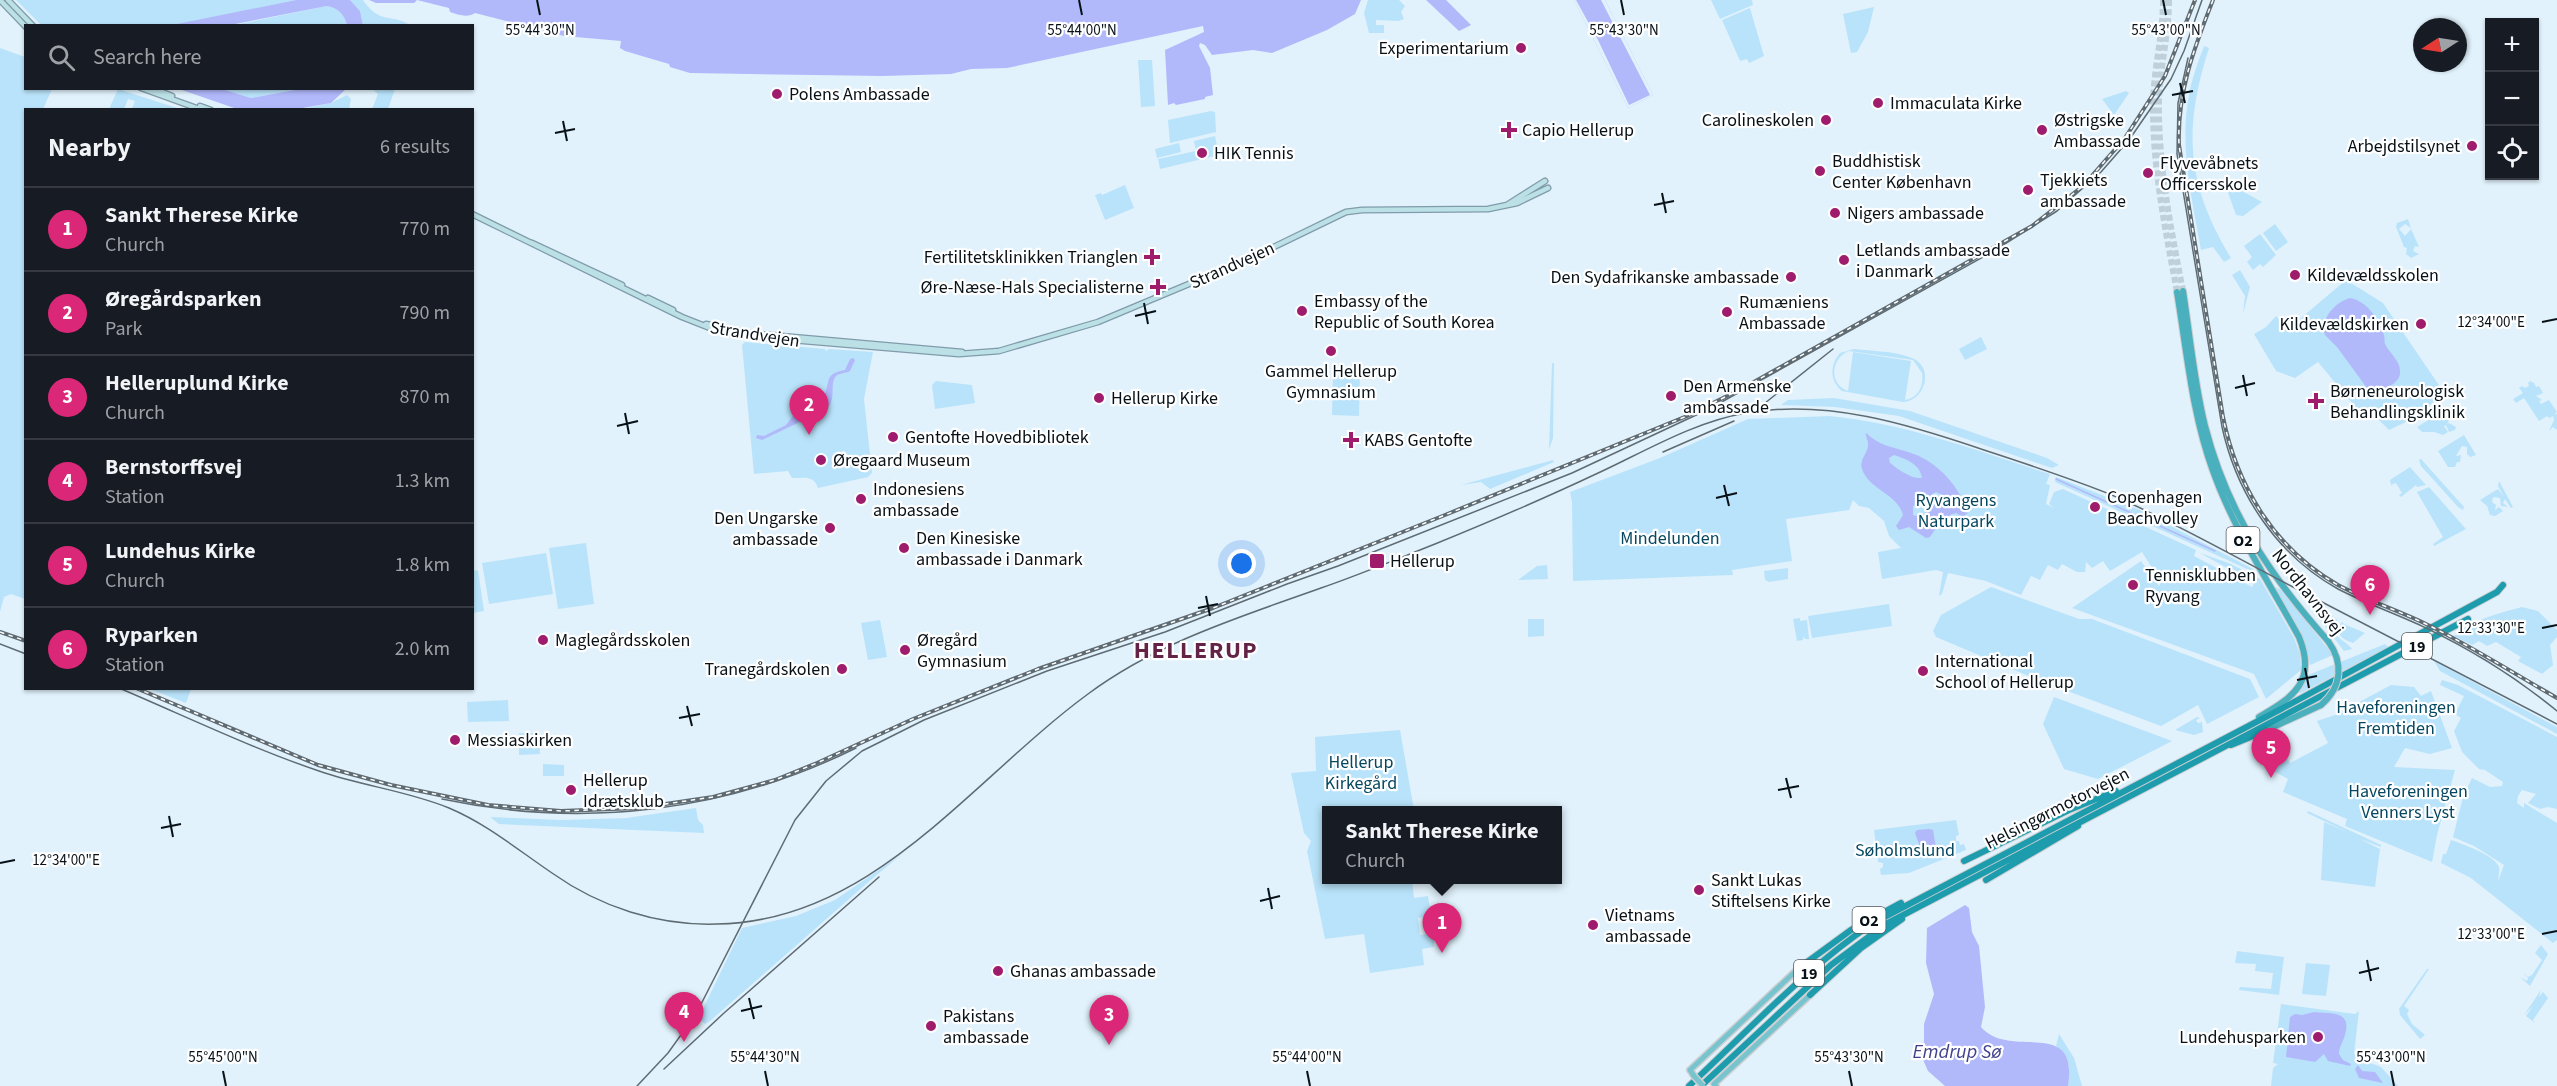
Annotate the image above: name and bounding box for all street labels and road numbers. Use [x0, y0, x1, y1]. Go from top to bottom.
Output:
street label: Strandvejen [1186, 236, 1279, 295]
street label: Strandvejen [708, 315, 802, 354]
road number: O2 [2226, 527, 2260, 553]
street label: Nordhavnsvej [2266, 544, 2349, 641]
road number: 19 [2402, 633, 2432, 659]
street label: Helsingørmotorvejen [1981, 761, 2134, 856]
road number: O2 [1852, 907, 1886, 933]
road number: 19 [1794, 960, 1824, 986]

